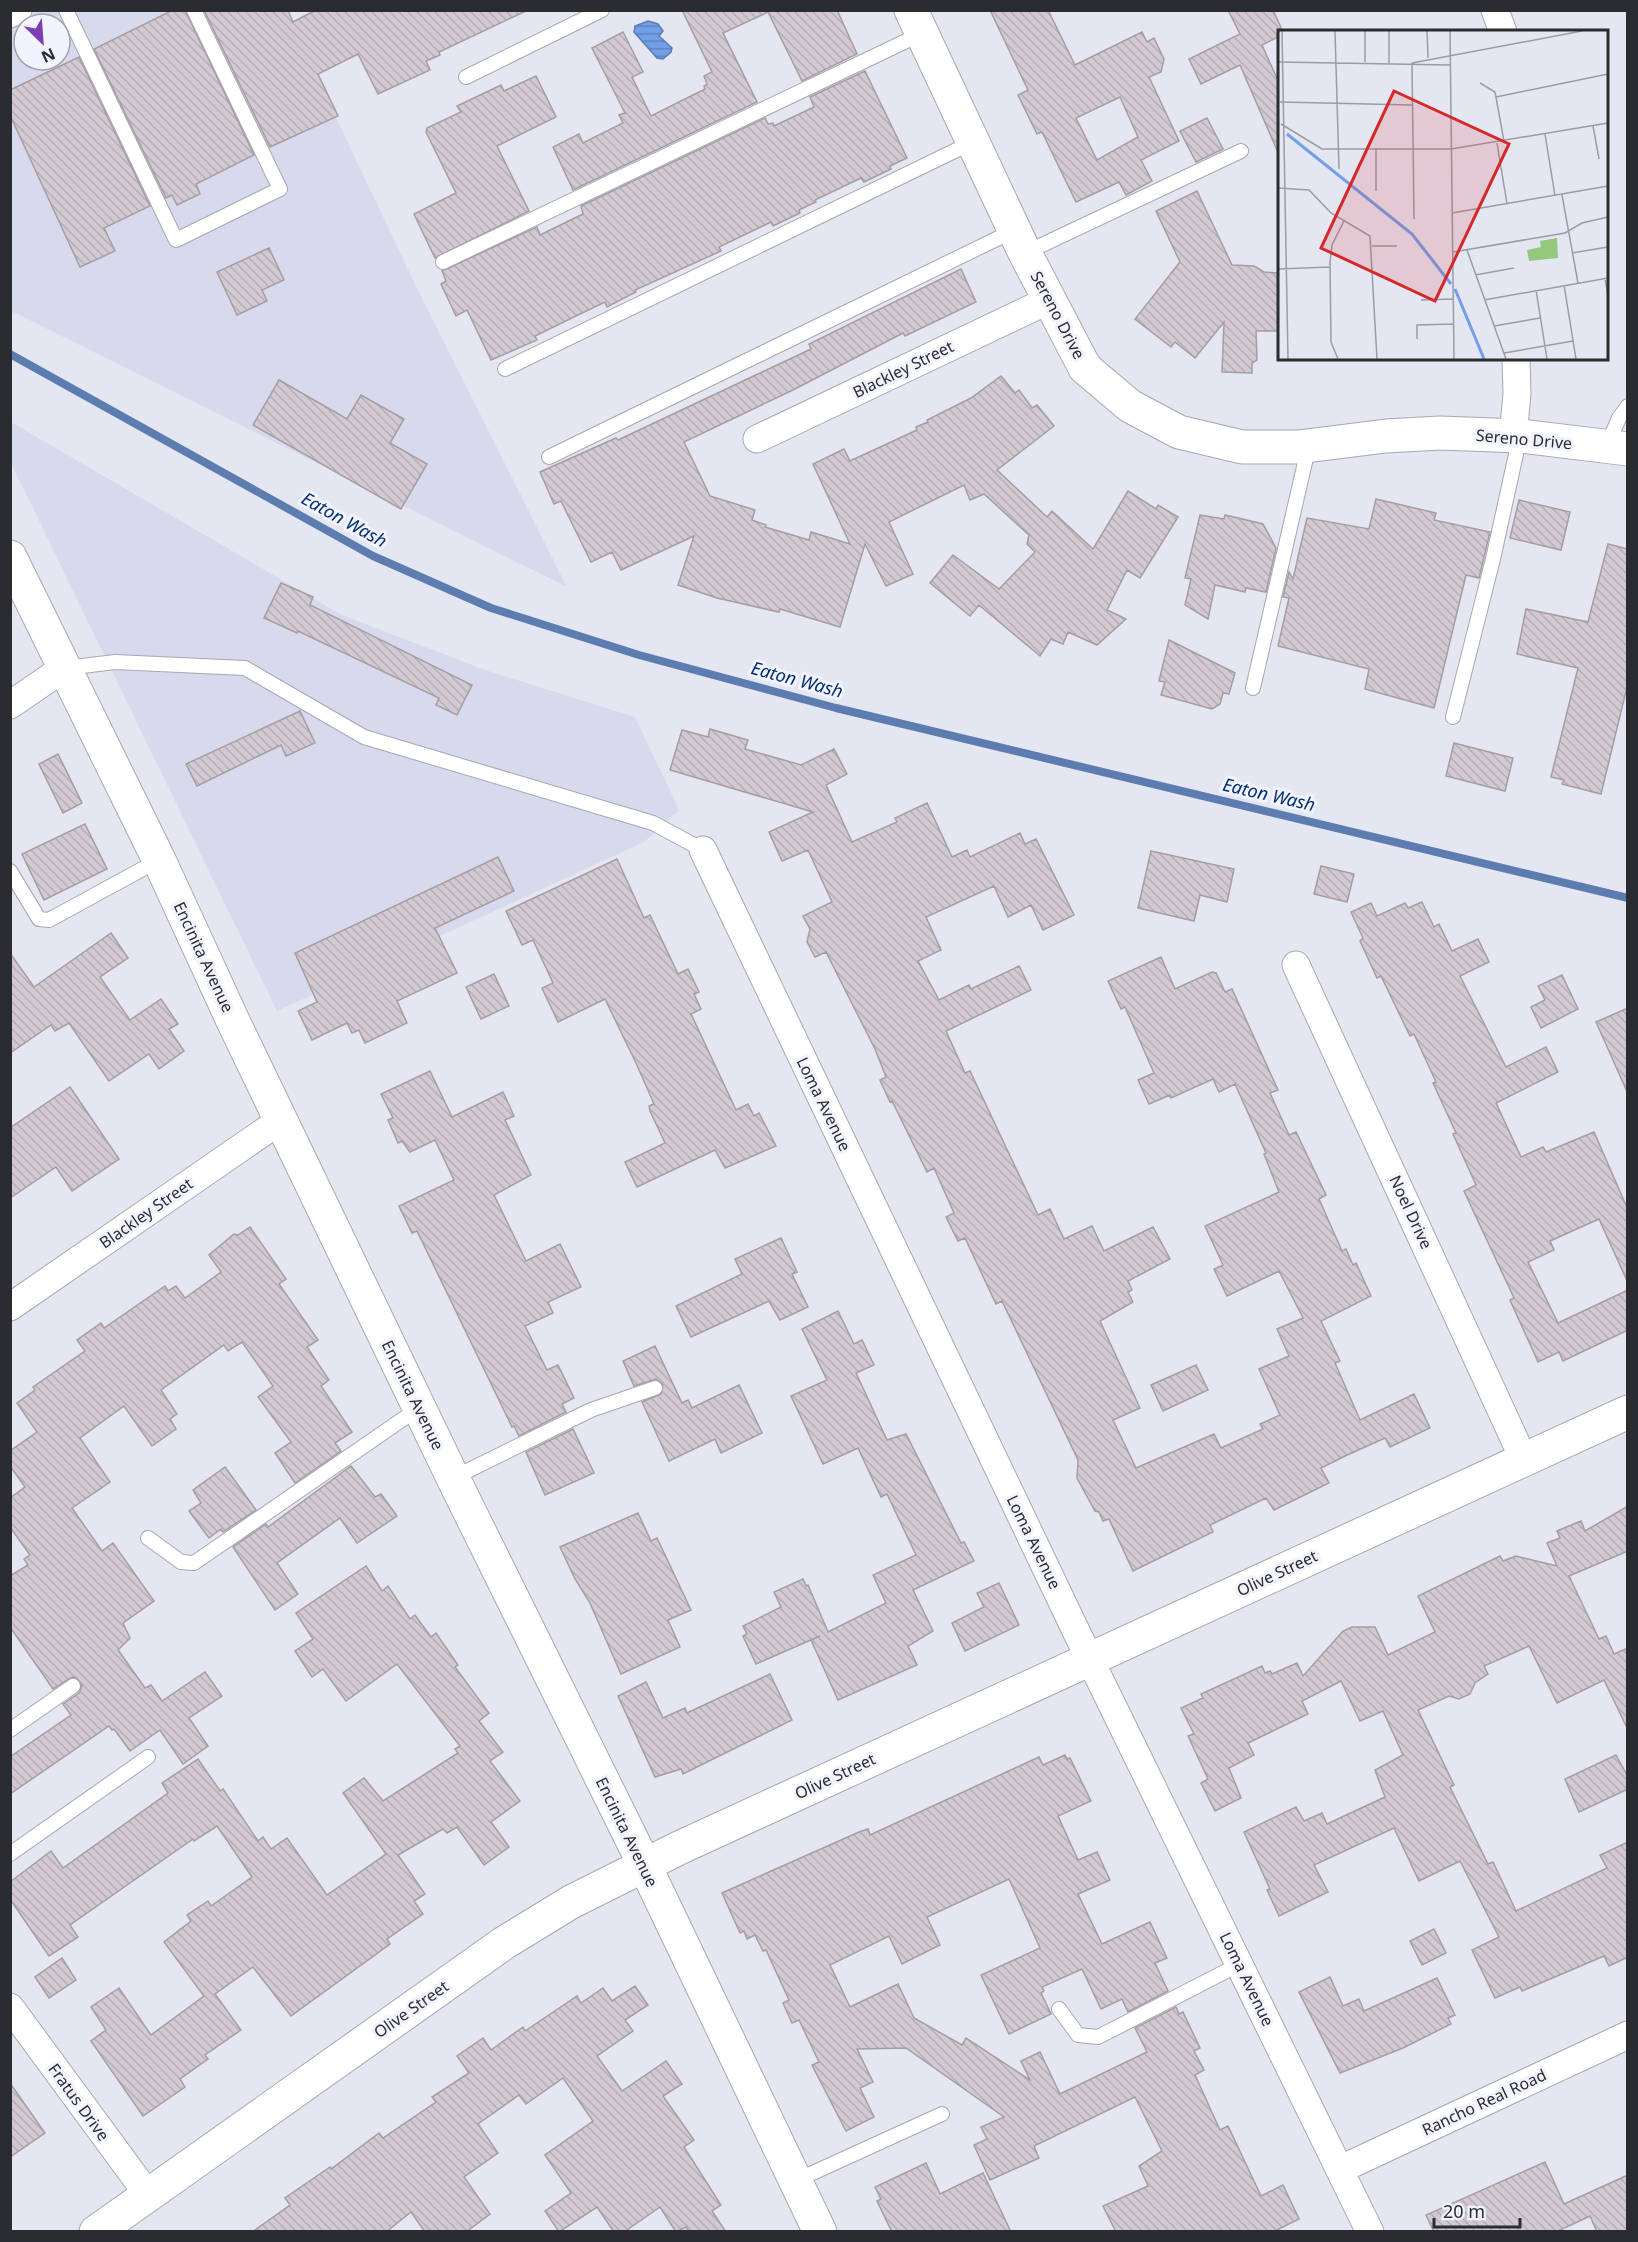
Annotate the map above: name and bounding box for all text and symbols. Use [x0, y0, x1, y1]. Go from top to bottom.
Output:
north arrow [12, 12, 72, 72]
inset map [1278, 30, 1608, 360]
text: N [38, 43, 59, 68]
street label: Sereno Drive [1026, 267, 1090, 363]
street label: Blackley Street [849, 335, 957, 403]
street label: Sereno Drive [1475, 424, 1573, 454]
water label: Eaton Wash [297, 486, 391, 552]
water label: Eaton Wash [749, 655, 846, 703]
water label: Eaton Wash [1221, 772, 1318, 816]
street label: Encinita Avenue [169, 898, 239, 1016]
street label: Loma Avenue [792, 1053, 856, 1155]
street label: Blackley Street [95, 1172, 197, 1253]
street label: Noel Drive [1384, 1172, 1438, 1252]
street label: Encinita Avenue [377, 1336, 449, 1454]
street label: Loma Avenue [1002, 1491, 1066, 1593]
street label: Olive Street [1233, 1545, 1321, 1601]
street label: Olive Street [791, 1748, 879, 1804]
street label: Encinita Avenue [591, 1773, 663, 1891]
street label: Loma Avenue [1215, 1928, 1279, 2030]
street label: Olive Street [369, 1975, 453, 2043]
street label: Fratus Drive [43, 2059, 115, 2145]
street label: Rancho Real Road [1418, 2064, 1550, 2140]
scale bar [1434, 2191, 1520, 2229]
text: 20 m [1443, 2199, 1485, 2223]

